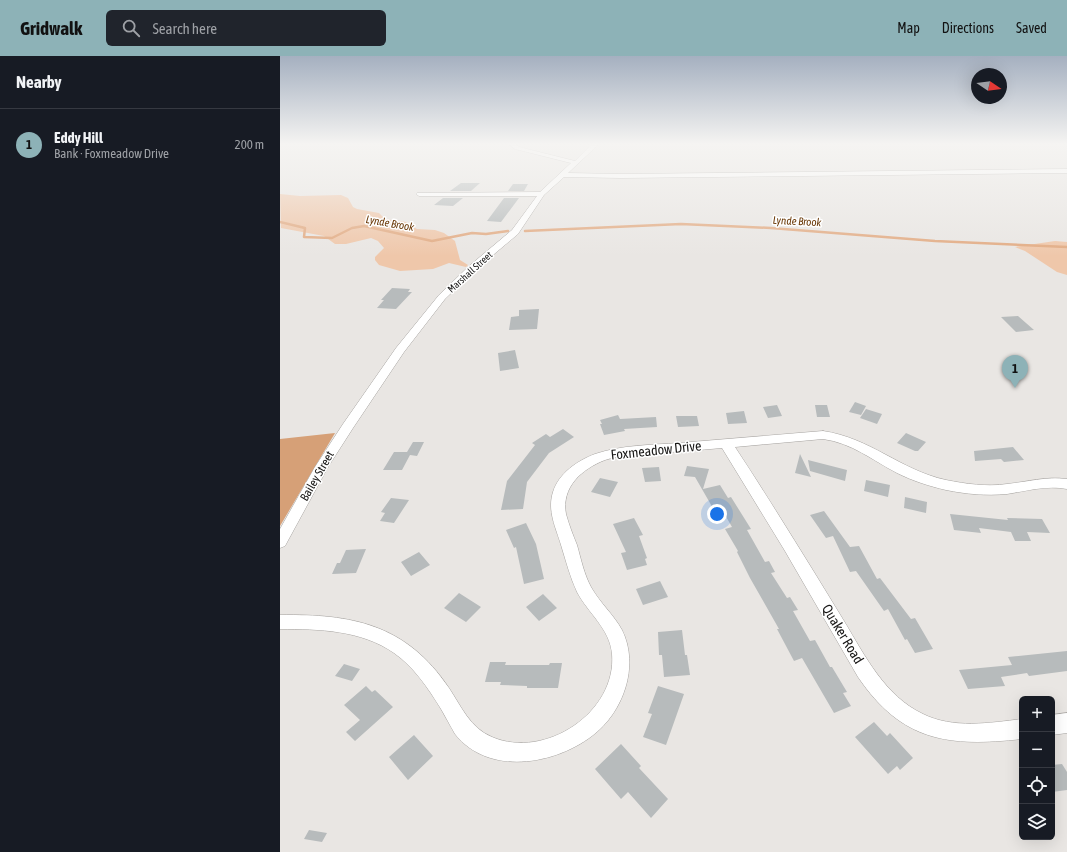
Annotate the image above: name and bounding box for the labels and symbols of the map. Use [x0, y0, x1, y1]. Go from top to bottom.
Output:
north arrow [971, 68, 1007, 104]
water label: Lynde Brook [365, 213, 415, 233]
water label: Lynde Brook [772, 214, 822, 228]
street label: Marshall Street [446, 249, 495, 295]
pin: 1 [1002, 355, 1028, 388]
street label: Foxmeadow Drive [610, 437, 702, 463]
street label: Bailey Street [297, 448, 337, 503]
your location [707, 504, 727, 524]
street label: Quaker Road [819, 601, 867, 667]

